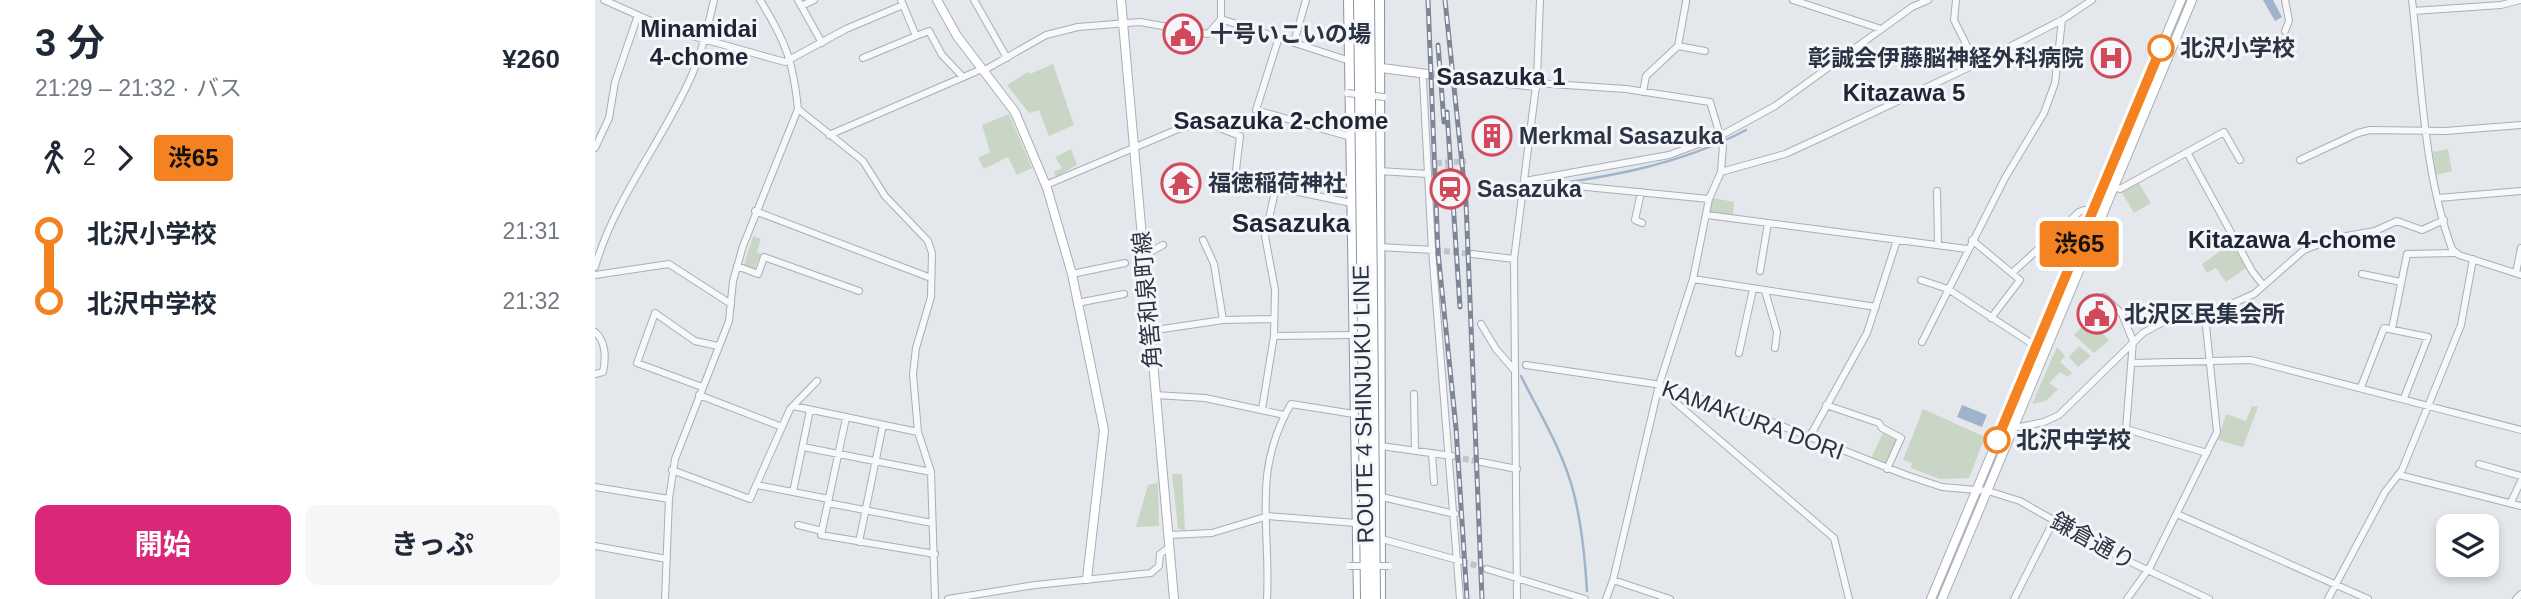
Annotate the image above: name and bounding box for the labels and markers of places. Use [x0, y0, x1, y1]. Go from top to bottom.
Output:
public building icon: 十号いこいの場 [1162, 13, 1204, 55]
place label: 十号いこいの場 [1210, 21, 1371, 47]
marker: 北沢小学校 [2148, 35, 2174, 61]
place label: 北沢小学校 [2180, 35, 2295, 61]
hospital icon: 彰誠会伊藤脳神経外科病院 [2090, 37, 2132, 79]
place label: 彰誠会伊藤脳神経外科病院 [1808, 45, 2084, 71]
building icon: Merkmal Sasazuka [1471, 115, 1513, 157]
place label: Merkmal Sasazuka [1519, 123, 1724, 149]
temple icon: 福徳稲荷神社 [1160, 162, 1202, 204]
station icon: Sasazuka [1429, 168, 1471, 210]
place label: 福徳稲荷神社 [1208, 170, 1346, 196]
place label: Sasazuka [1477, 176, 1582, 202]
public building icon: 北沢区民集会所 [2076, 293, 2118, 335]
place label: 北沢区民集会所 [2124, 301, 2285, 327]
marker: 北沢中学校 [1984, 427, 2010, 453]
place label: 北沢中学校 [2016, 427, 2131, 453]

